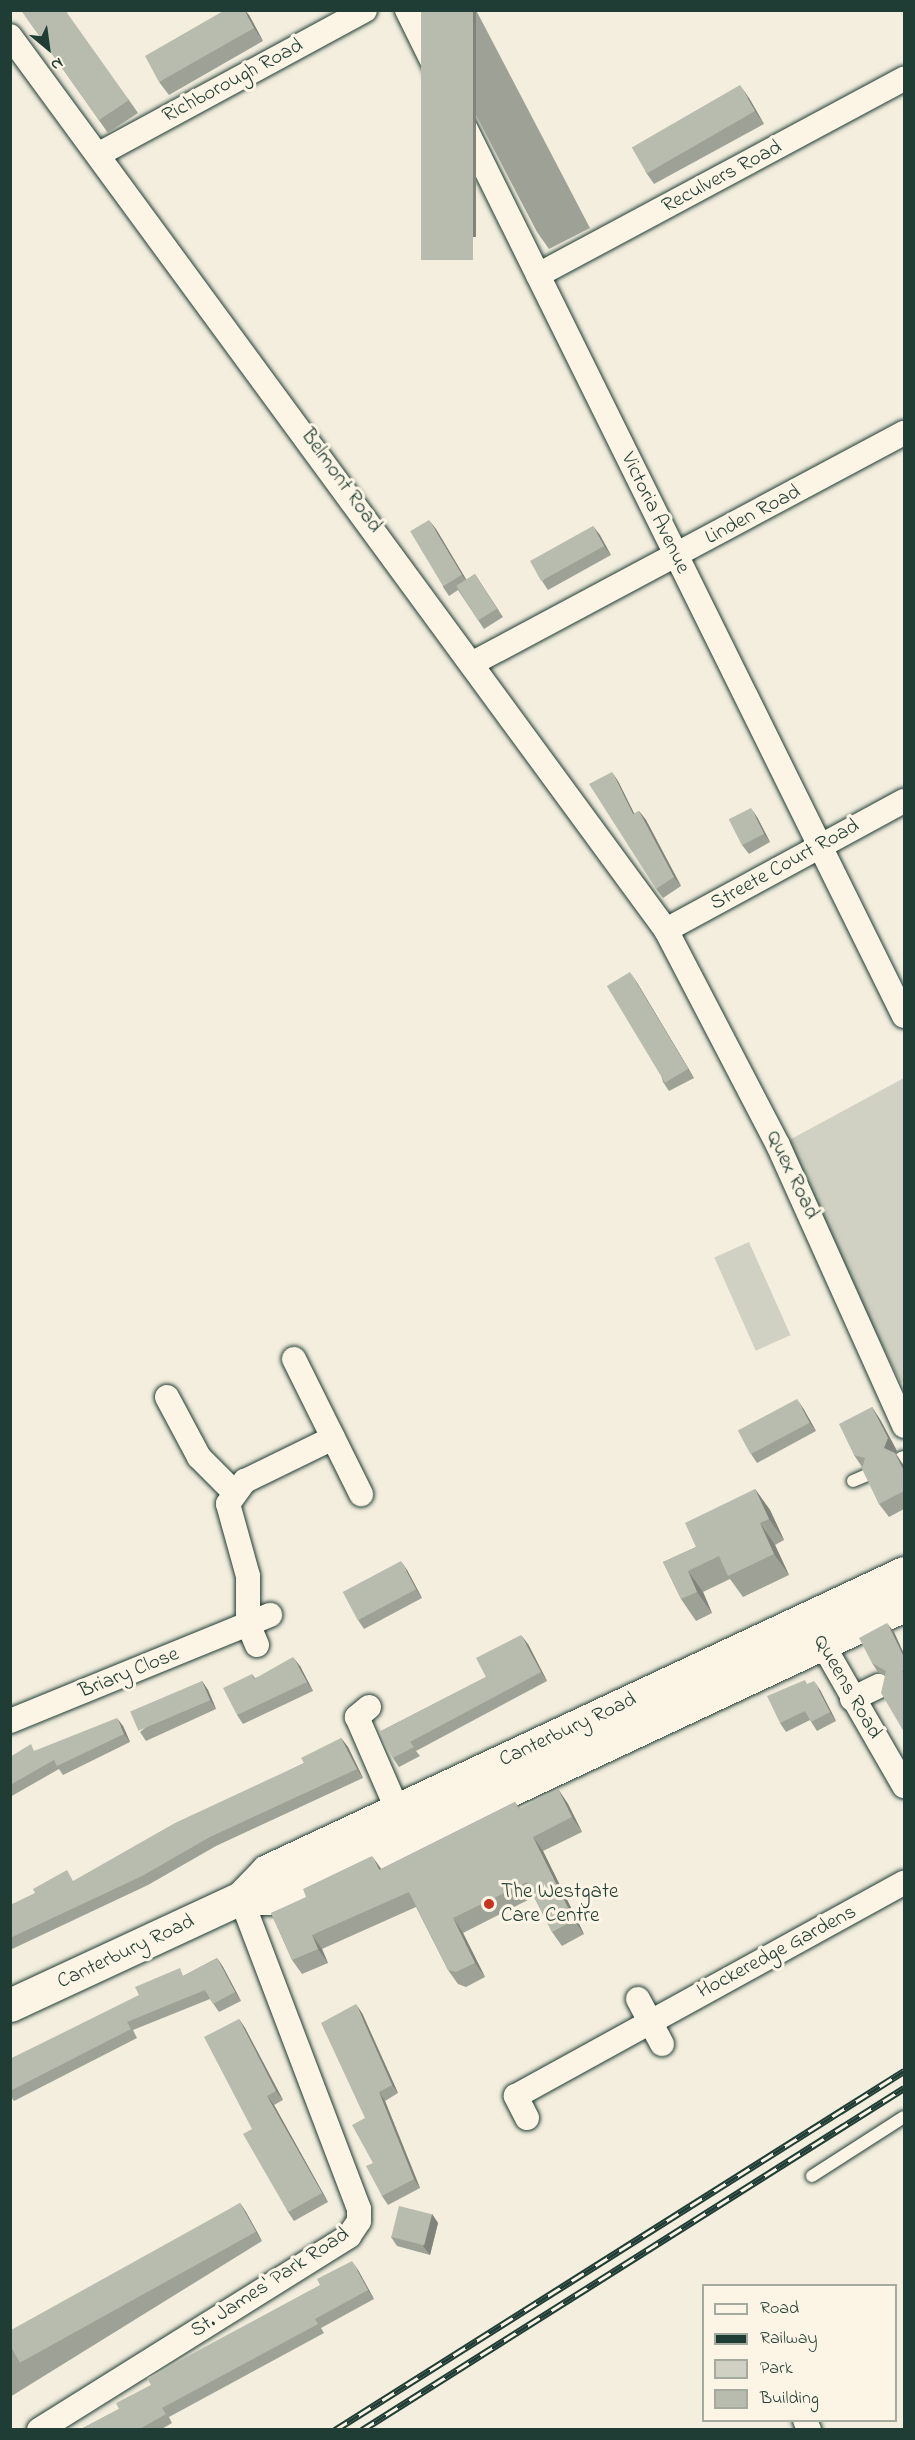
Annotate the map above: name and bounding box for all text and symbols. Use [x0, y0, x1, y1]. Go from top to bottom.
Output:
north arrow [18, 18, 78, 78]
street label: Richborough Road [158, 33, 308, 129]
text: N [46, 51, 67, 77]
street label: Reculvers Road [658, 135, 786, 219]
street label: Belmont Road [295, 424, 387, 538]
street label: Victoria Avenue [615, 448, 695, 578]
street label: Linden Road [701, 479, 805, 551]
street label: Streete Court Road [706, 814, 864, 916]
street label: Quex Road [760, 1127, 824, 1223]
street label: Queens Road [807, 1630, 887, 1744]
street label: Briary Close [75, 1642, 183, 1704]
street label: Canterbury Road [495, 1687, 641, 1773]
place label: The Westgate Care Centre [501, 1879, 618, 1929]
marker: The Westgate Care Centre [482, 1897, 496, 1911]
street label: Hockeredge Gardens [693, 1900, 861, 2004]
street label: Canterbury Road [53, 1909, 199, 1995]
street label: St. James' Park Road [186, 2222, 354, 2344]
legend [702, 2284, 897, 2422]
text: Road [760, 2296, 799, 2322]
text: Railway [760, 2326, 817, 2352]
text: Park [760, 2356, 793, 2382]
text: Building [760, 2386, 819, 2412]

